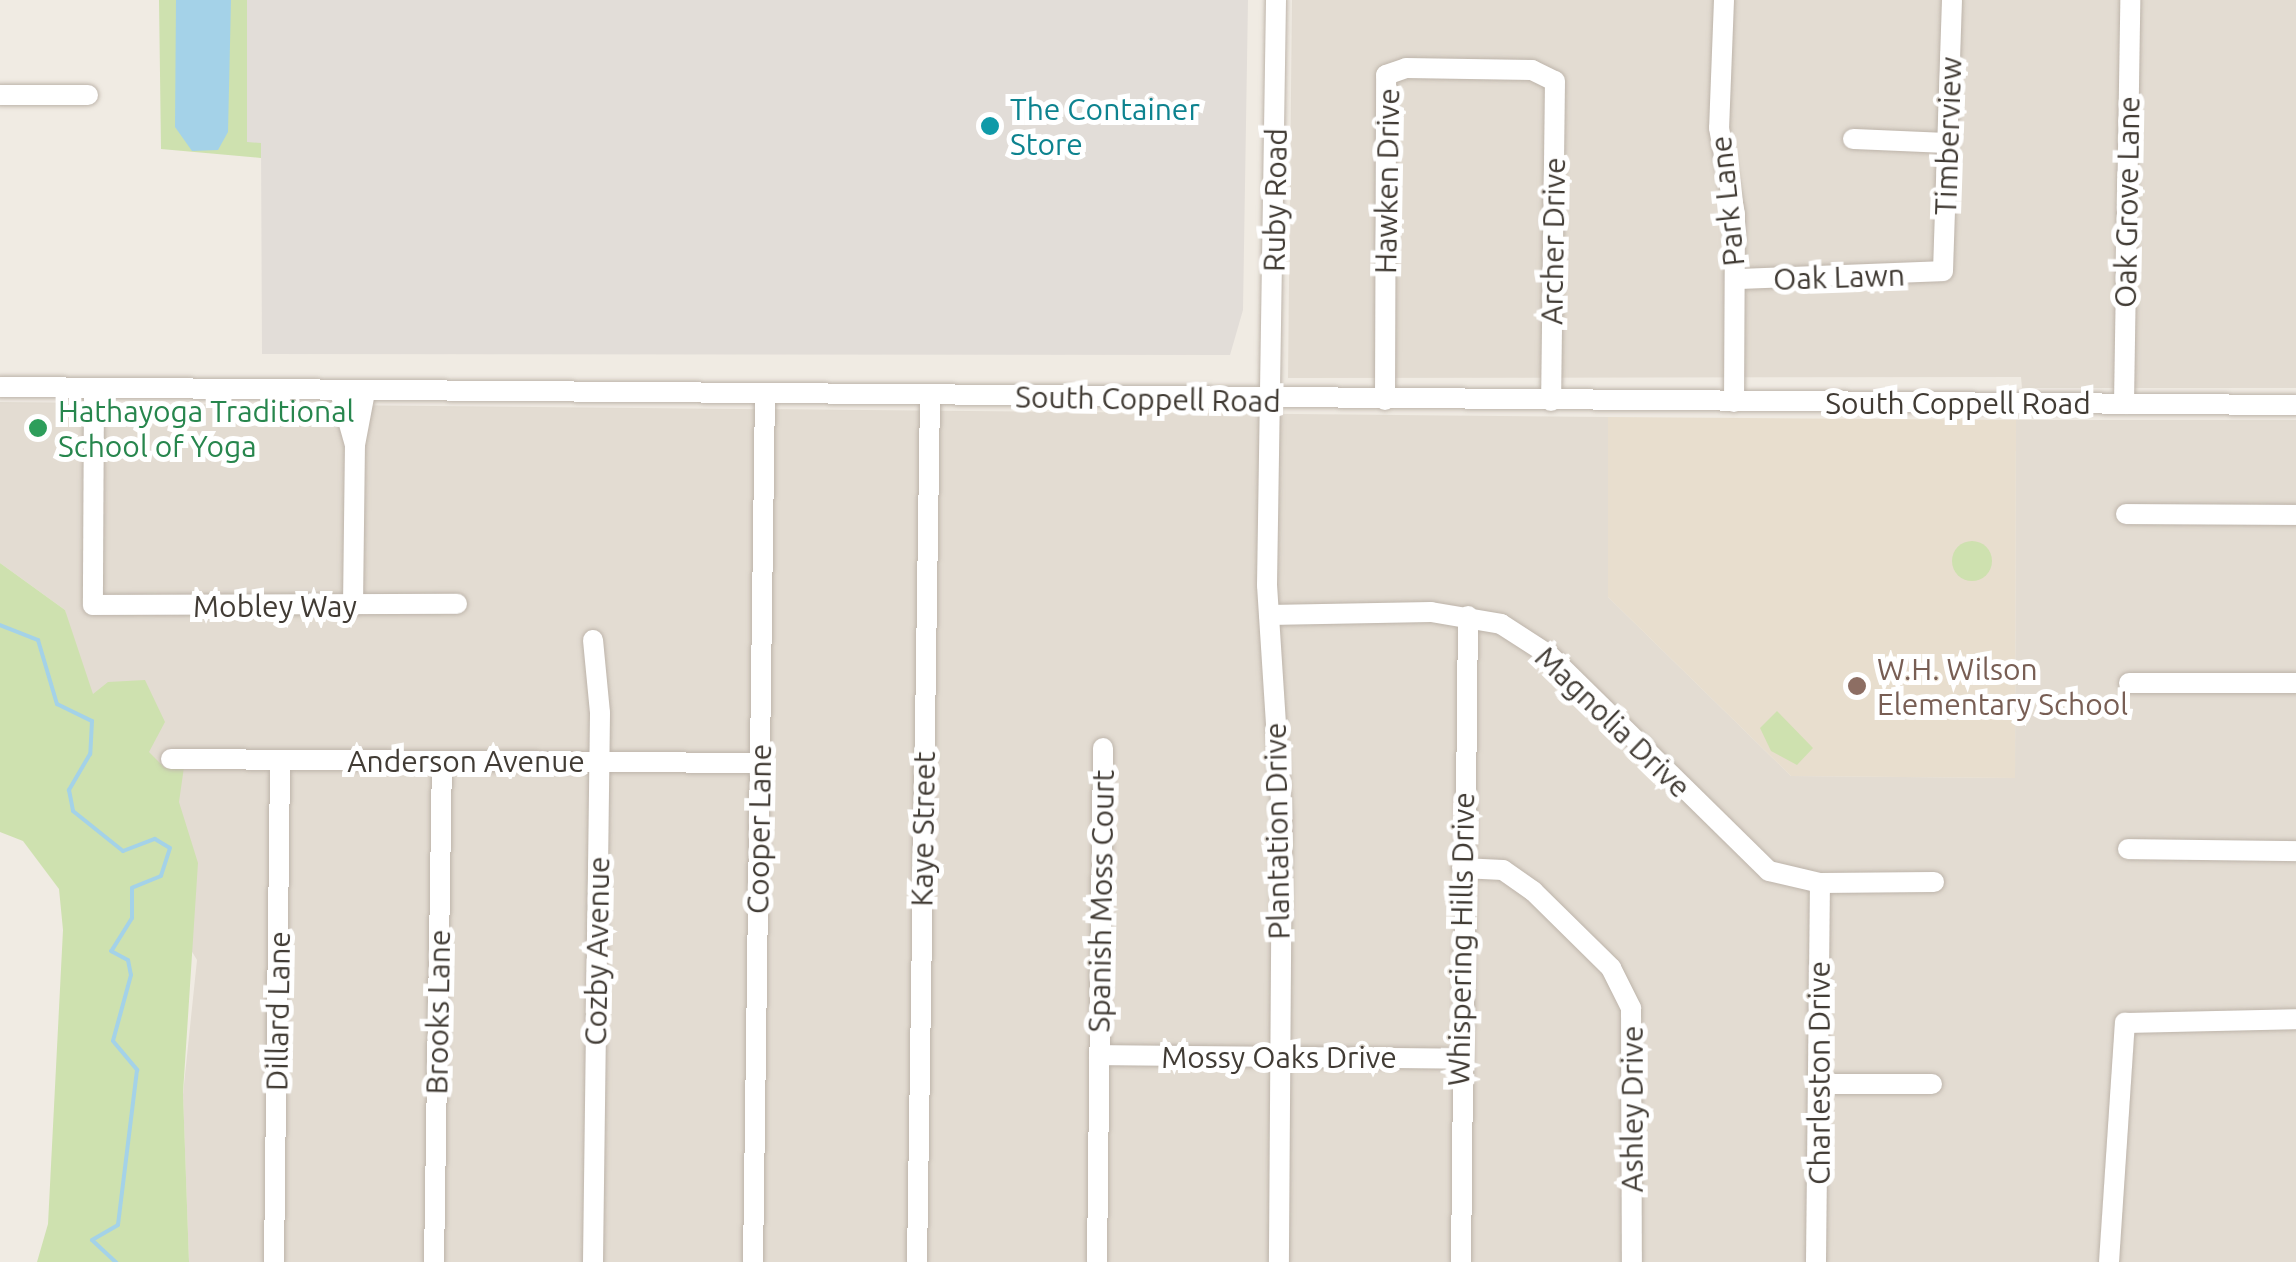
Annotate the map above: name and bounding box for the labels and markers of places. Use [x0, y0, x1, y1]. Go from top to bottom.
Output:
place label: The Container Store [1010, 91, 1200, 162]
marker: The Container Store [979, 115, 1001, 137]
place label: Hathayoga Traditional School of Yoga [58, 393, 354, 464]
marker: Hathayoga Traditional School of Yoga [27, 417, 49, 439]
place label: W.H. Wilson Elementary School [1877, 651, 2128, 722]
marker: W.H. Wilson Elementary School [1846, 675, 1868, 697]

